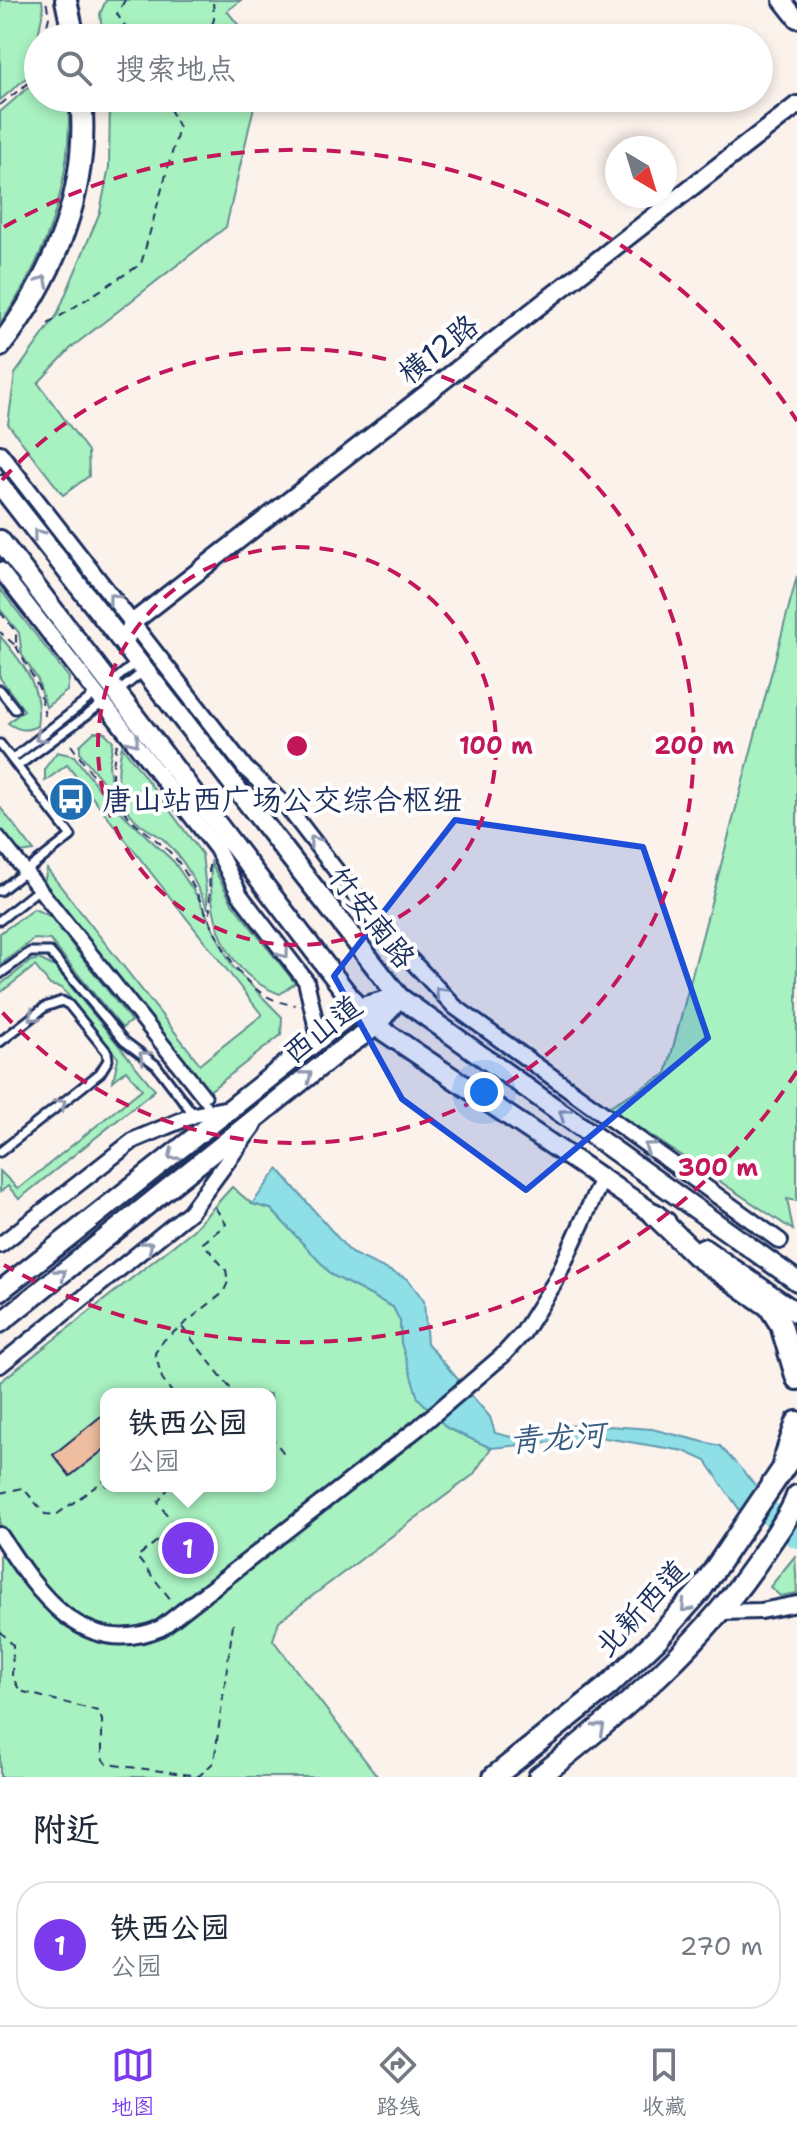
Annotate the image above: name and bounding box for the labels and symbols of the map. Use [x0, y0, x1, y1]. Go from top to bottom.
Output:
north arrow [605, 136, 677, 208]
one-way arrow [33, 274, 48, 289]
street label: 横12路 [389, 305, 487, 393]
one-way arrow [33, 528, 47, 543]
one-way arrow [108, 592, 122, 607]
one-way arrow [34, 728, 48, 742]
text: 100 m [459, 730, 533, 762]
text: 200 m [654, 730, 734, 762]
centre of rings [283, 732, 311, 760]
one-way arrow [125, 733, 139, 747]
bus stop icon: 唐山站西广场公交综合枢纽 [47, 775, 95, 823]
place label: 唐山站西广场公交综合枢纽 [102, 779, 462, 820]
one-way arrow [309, 835, 323, 850]
street label: 竹安南路 [319, 857, 425, 977]
one-way arrow [275, 944, 289, 959]
street label: 西山道 [274, 985, 370, 1073]
one-way arrow [436, 986, 450, 1001]
one-way arrow [27, 1007, 42, 1021]
one-way arrow [138, 1051, 152, 1065]
one-way arrow [298, 1072, 313, 1086]
your location [464, 1072, 504, 1112]
one-way arrow [52, 1099, 66, 1114]
one-way arrow [558, 1109, 572, 1124]
one-way arrow [643, 1142, 657, 1156]
one-way arrow [168, 1145, 182, 1160]
text: 300 m [678, 1152, 758, 1184]
one-way arrow [139, 1241, 153, 1256]
one-way arrow [52, 1269, 66, 1284]
water label: 青龙河 [508, 1412, 611, 1462]
pin: 1 [162, 1518, 214, 1578]
street label: 北新西道 [585, 1550, 697, 1666]
one-way arrow [680, 1598, 695, 1612]
one-way arrow [590, 1723, 605, 1738]

